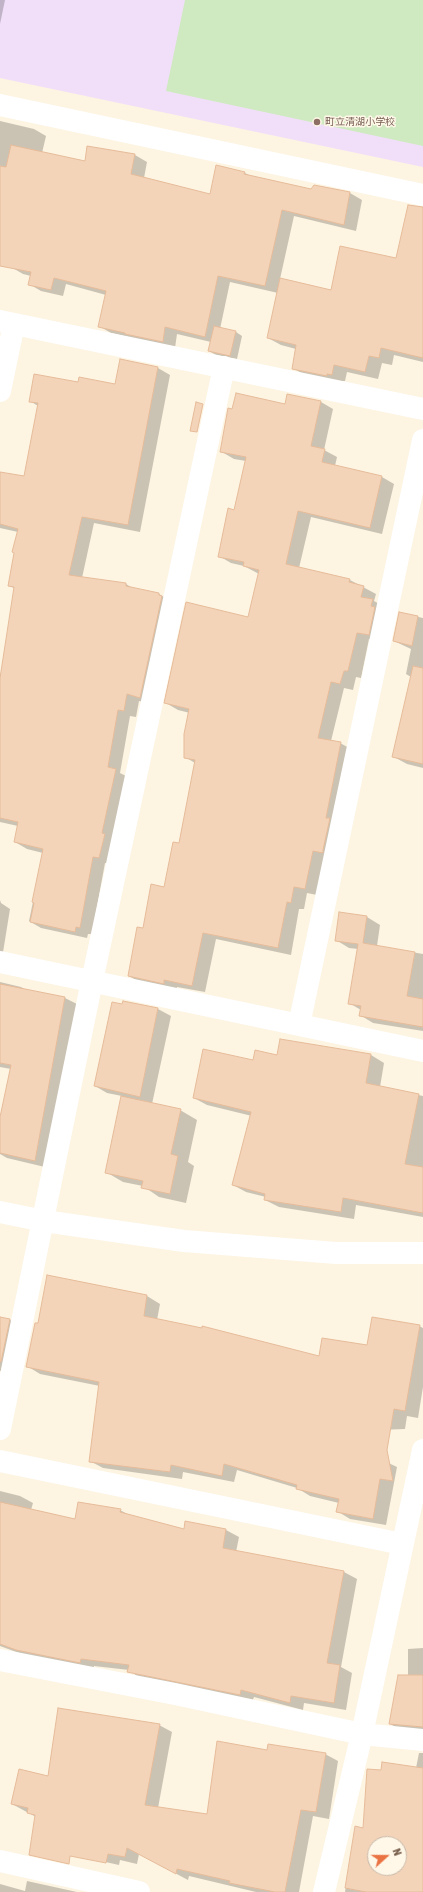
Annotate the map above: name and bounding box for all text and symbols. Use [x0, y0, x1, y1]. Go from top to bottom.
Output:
place label: 町立清湖小学校 [325, 116, 395, 128]
marker: 町立清湖小学校 [312, 117, 322, 127]
north arrow [367, 1836, 407, 1876]
text: N [391, 1847, 404, 1857]

